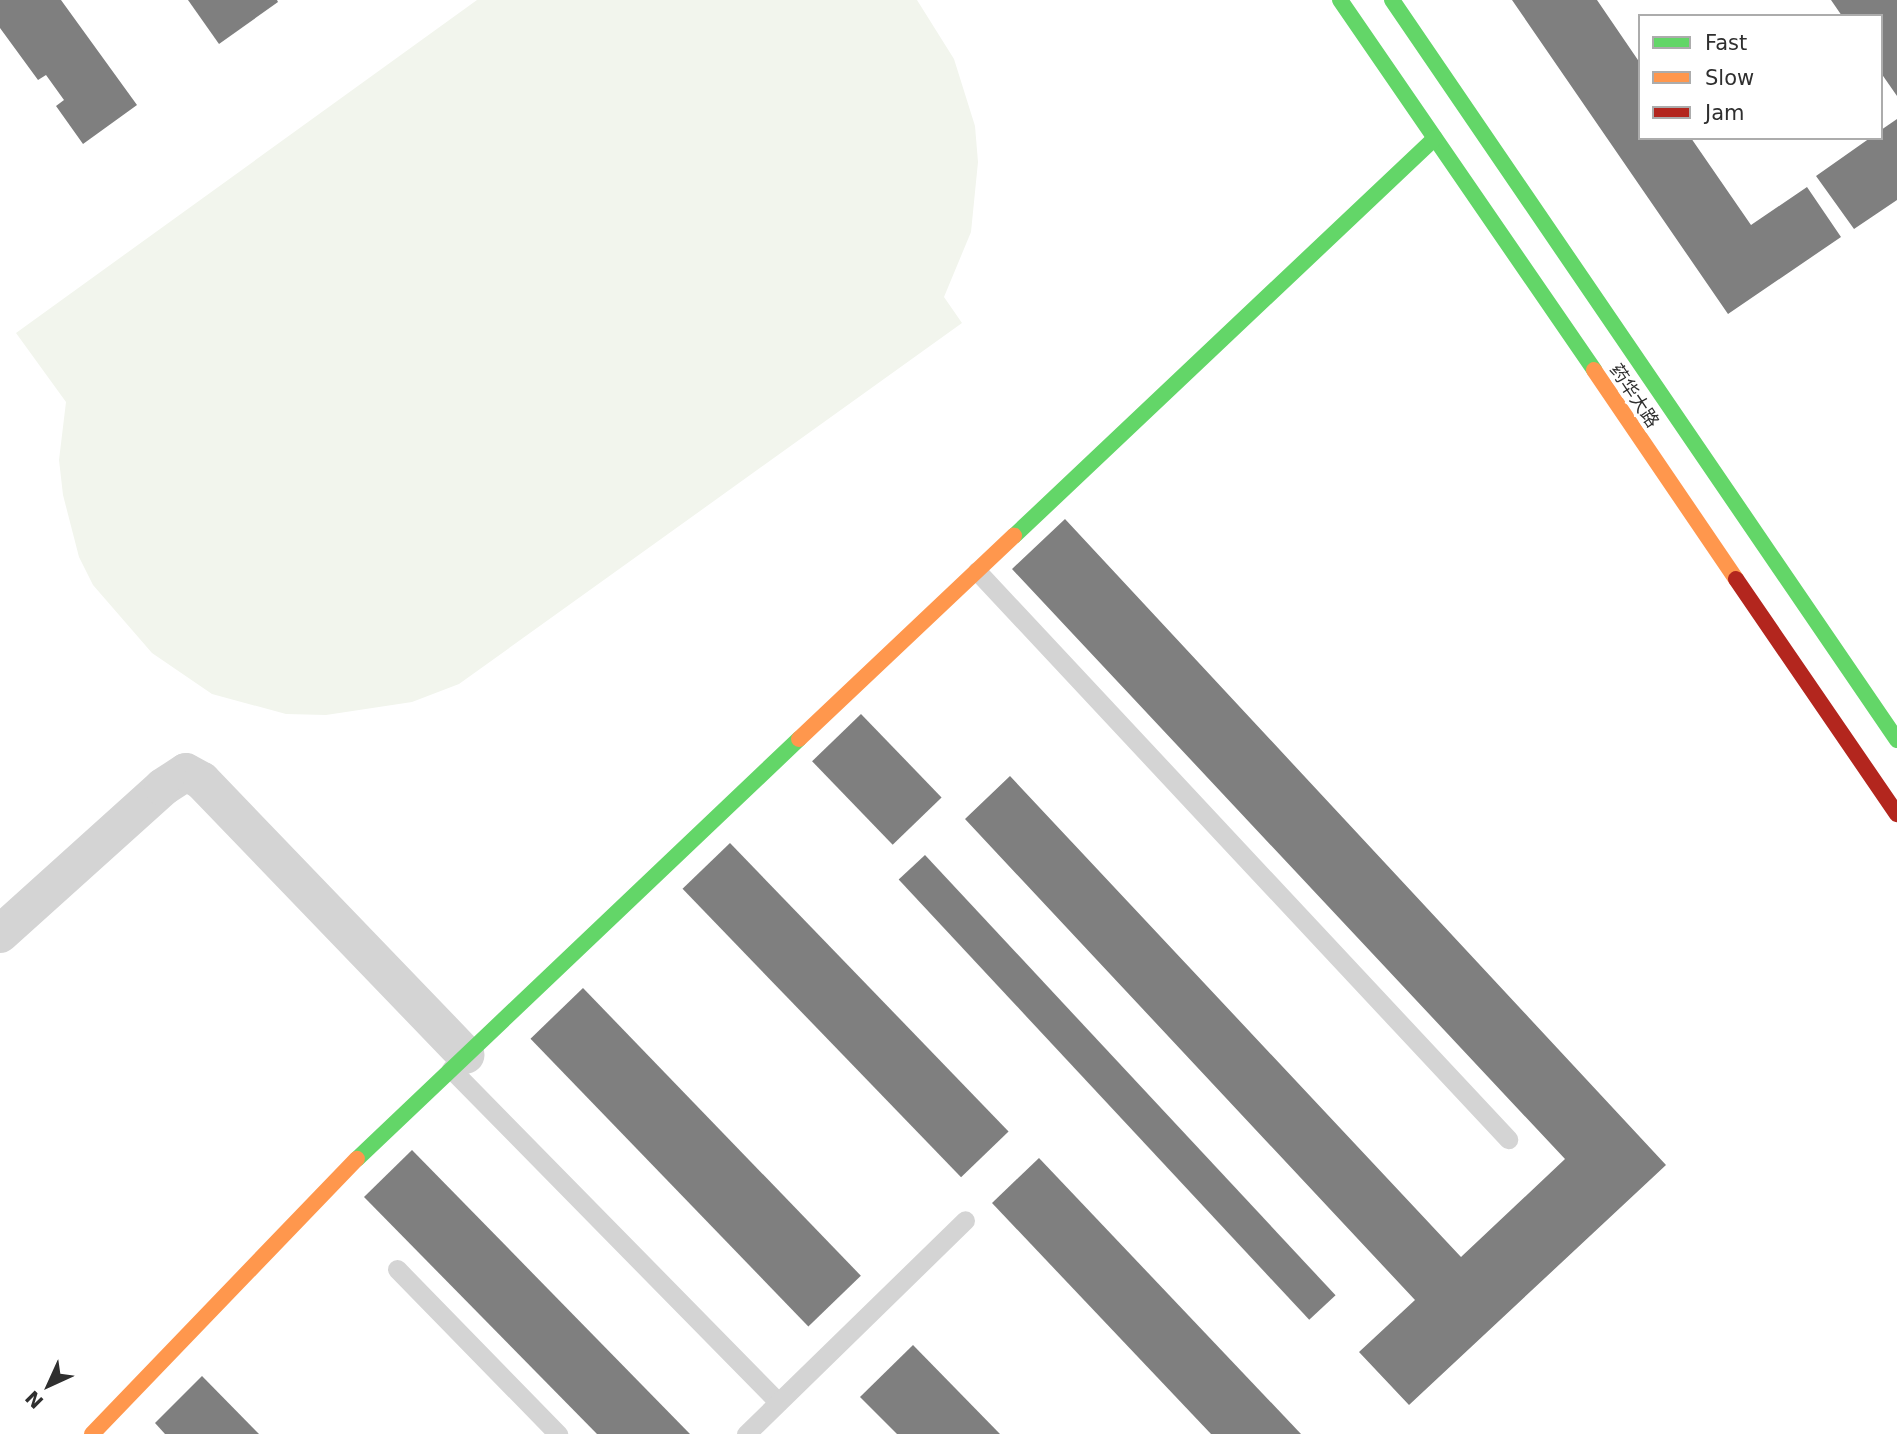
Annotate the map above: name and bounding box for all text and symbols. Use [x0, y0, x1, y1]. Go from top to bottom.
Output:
legend [1638, 14, 1883, 140]
text: Fast [1705, 31, 1747, 55]
text: Slow [1705, 66, 1754, 90]
text: Jam [1705, 101, 1745, 125]
street label: 药华大路 [1605, 360, 1663, 432]
north arrow [14, 1350, 84, 1420]
text: N [21, 1386, 48, 1413]

